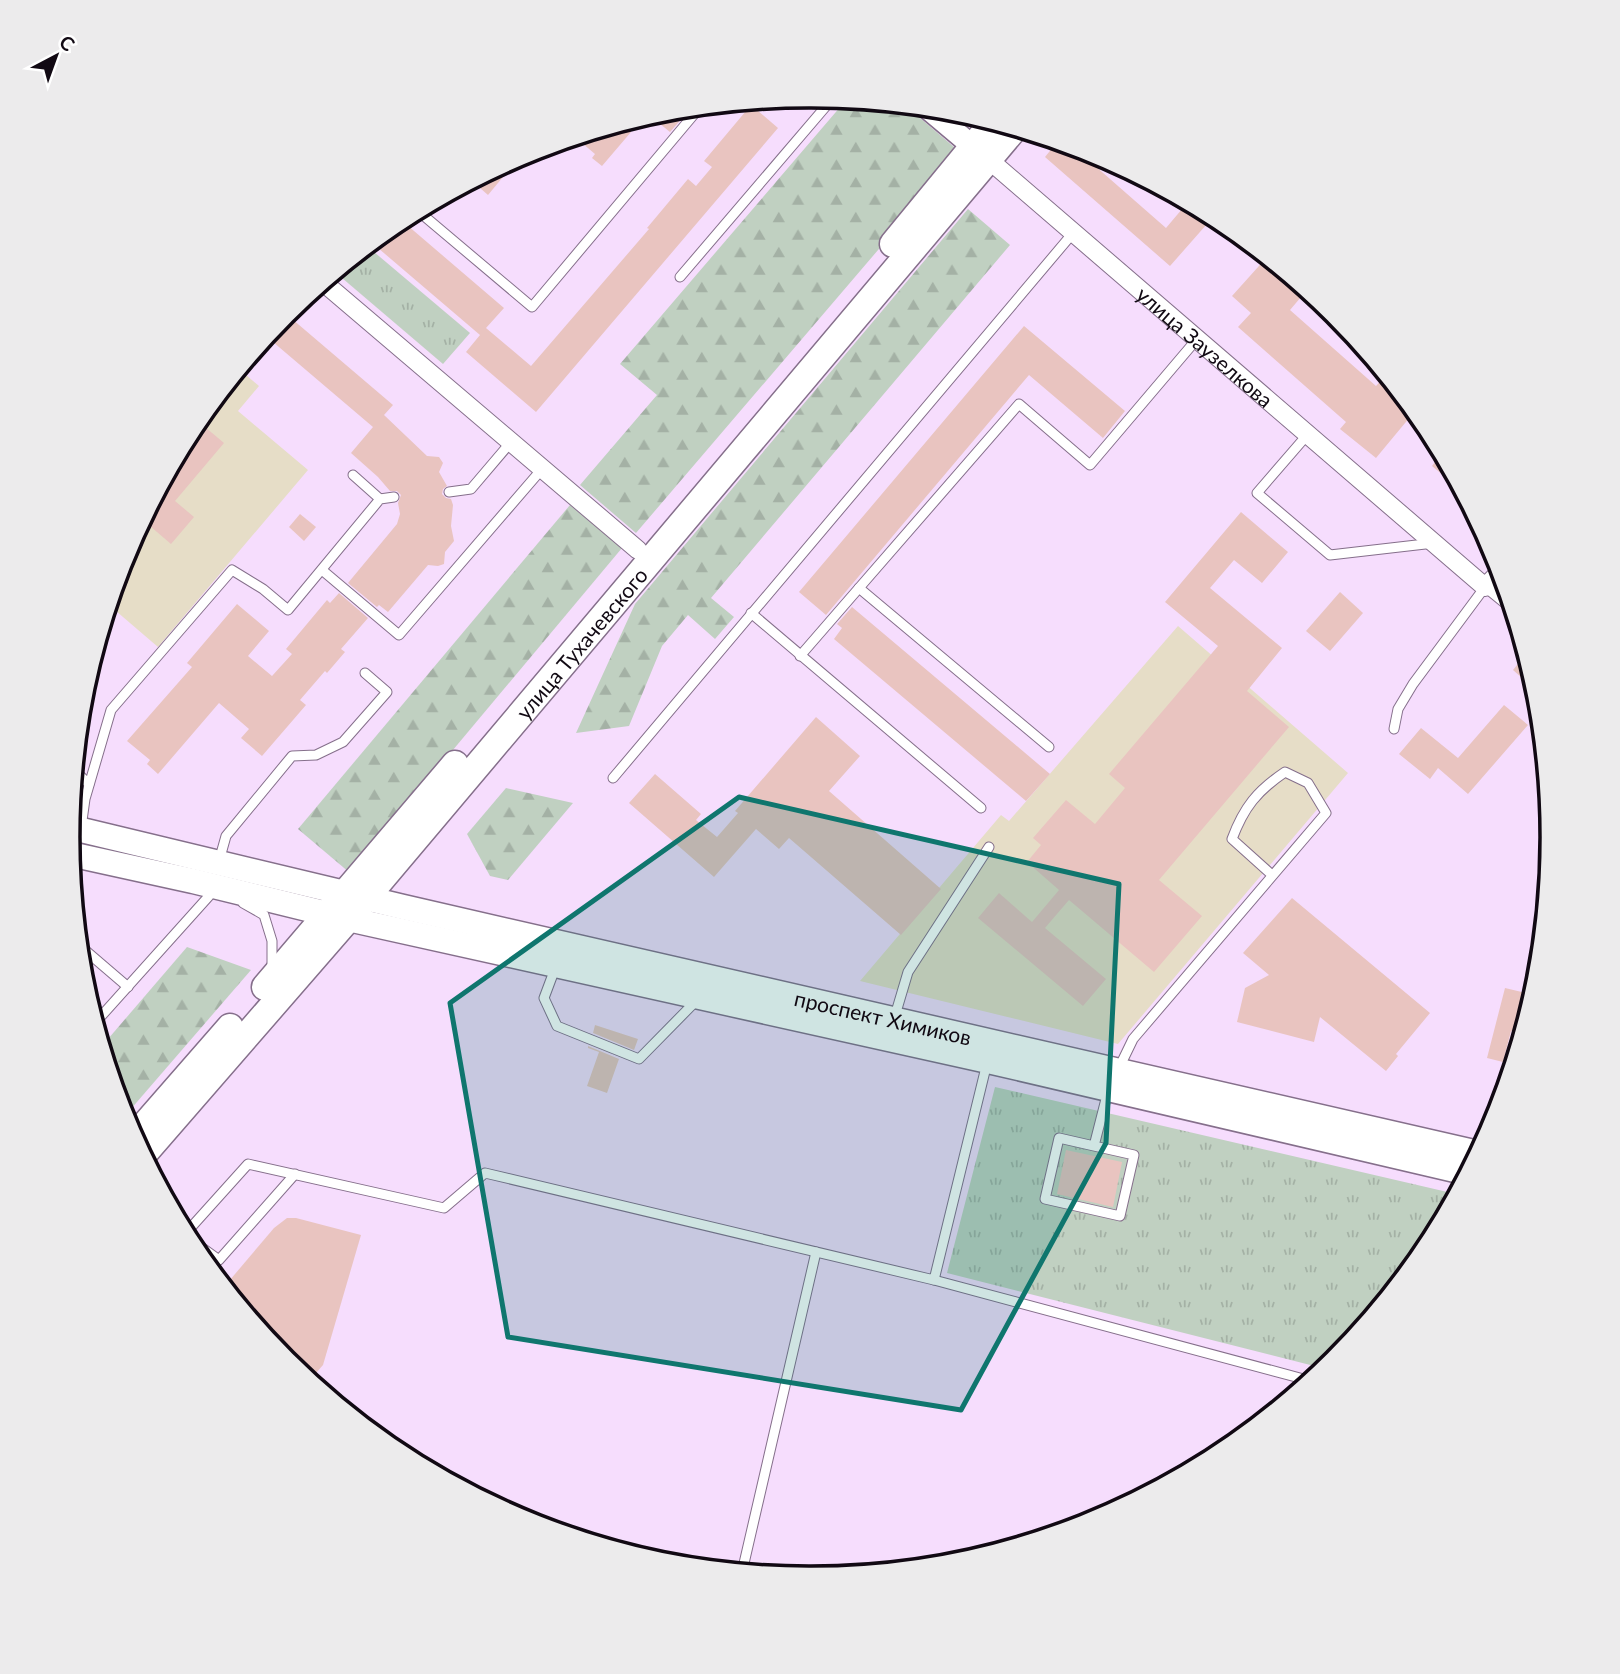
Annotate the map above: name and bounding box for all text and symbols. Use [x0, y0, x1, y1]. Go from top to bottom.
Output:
north arrow [21, 21, 91, 91]
text: С [55, 30, 80, 56]
street label: улица Заузелкова [1132, 281, 1279, 412]
street label: улица Тухачевского [510, 562, 652, 723]
street label: проспект Химиков [792, 985, 974, 1049]

